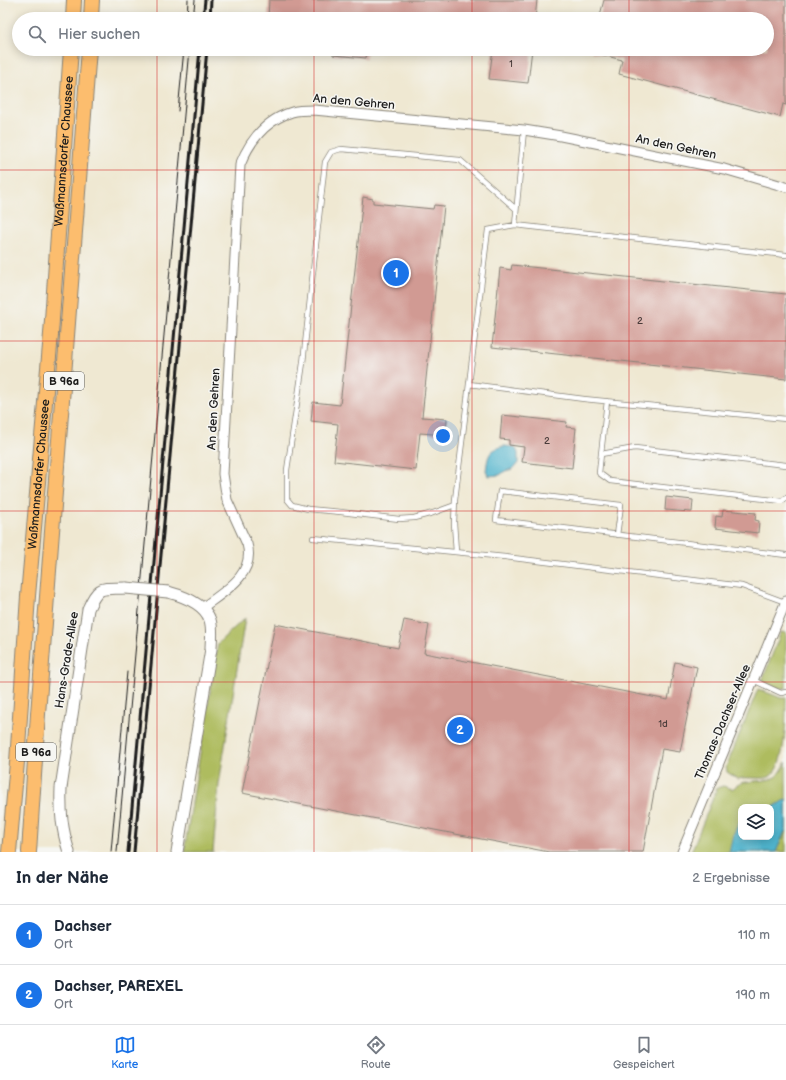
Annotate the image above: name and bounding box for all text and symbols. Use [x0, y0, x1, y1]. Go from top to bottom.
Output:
search box [12, 12, 774, 56]
icon: search [26, 23, 48, 45]
text: Hier suchen [58, 25, 140, 44]
house number: 1 [509, 58, 513, 70]
street label: Waßmannsdorfer Chaussee [51, 75, 77, 227]
street label: An den Gehren [312, 91, 396, 113]
street label: An den Gehren [634, 131, 718, 163]
pin: 1 [383, 258, 409, 288]
house number: 2 [637, 315, 643, 327]
street label: An den Gehren [204, 367, 224, 450]
road number: B 96a [44, 372, 84, 390]
street label: Waßmannsdorfer Chaussee [25, 398, 53, 550]
your location [433, 426, 453, 446]
house number: 2 [544, 435, 550, 447]
street label: Hans-Grade-Allee [52, 611, 82, 709]
street label: Thomas-Dachser-Allee [692, 662, 754, 782]
pin: 2 [447, 715, 473, 745]
house number: 1d [658, 718, 668, 730]
road number: B 96a [16, 743, 56, 761]
map controls [738, 804, 774, 840]
button: layers [738, 804, 774, 840]
text: In der Nähe [16, 868, 109, 888]
text: 2 Ergebnisse [692, 870, 770, 886]
text: Dachser [54, 917, 111, 936]
text: 1 [26, 927, 32, 943]
text: 110 m [738, 927, 770, 943]
text: Ort [54, 936, 73, 952]
text: Dachser, PAREXEL [54, 977, 183, 996]
text: 2 [25, 987, 33, 1003]
text: 190 m [736, 987, 770, 1003]
text: Ort [54, 996, 73, 1012]
tab: Karte [111, 1034, 138, 1071]
tab: Route [361, 1034, 390, 1071]
tab: Gespeichert [613, 1034, 675, 1071]

